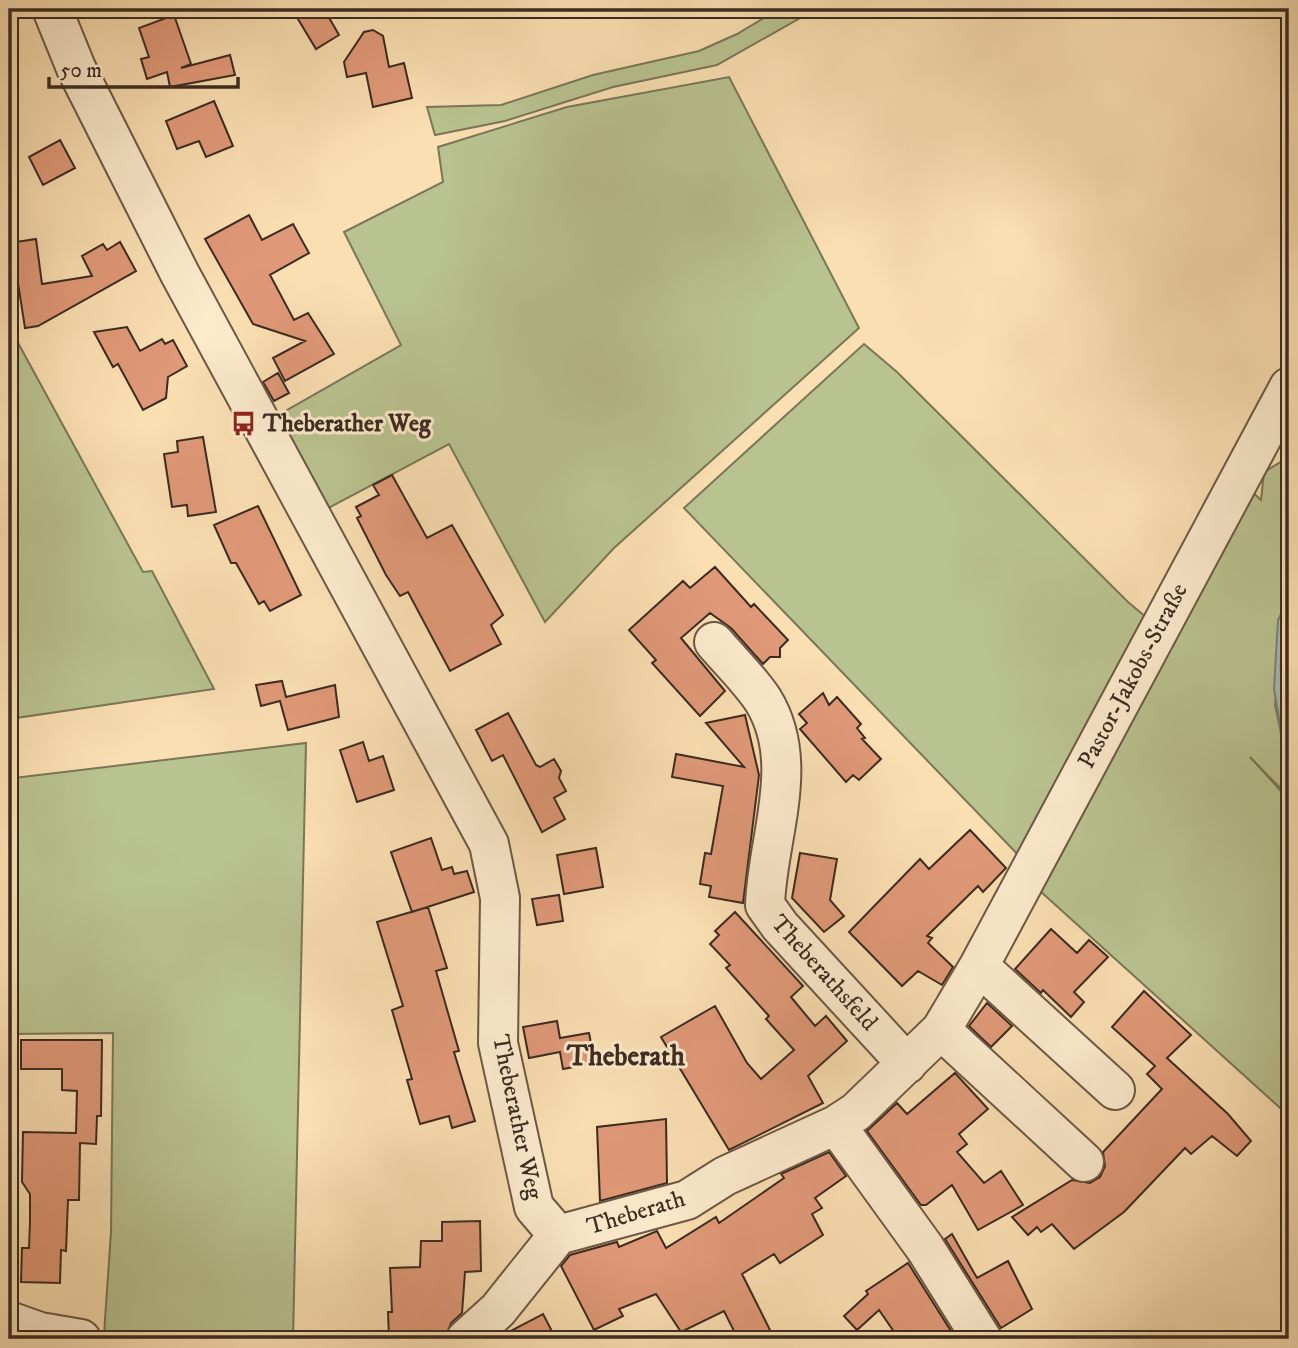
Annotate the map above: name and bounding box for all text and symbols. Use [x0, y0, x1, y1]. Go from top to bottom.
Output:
scale bar [49, 46, 238, 90]
text: 50 m [60, 58, 102, 84]
place label: Theberather Weg [262, 409, 432, 439]
bus stop icon: Theberather Weg [229, 410, 257, 438]
street label: Pastor-Jakobs-Straße [1072, 578, 1195, 774]
street label: Theberathsfeld [764, 909, 884, 1037]
street label: Theberather Weg [485, 1032, 549, 1202]
district label: Theberath [566, 1039, 685, 1074]
street label: Theberath [583, 1184, 689, 1242]

